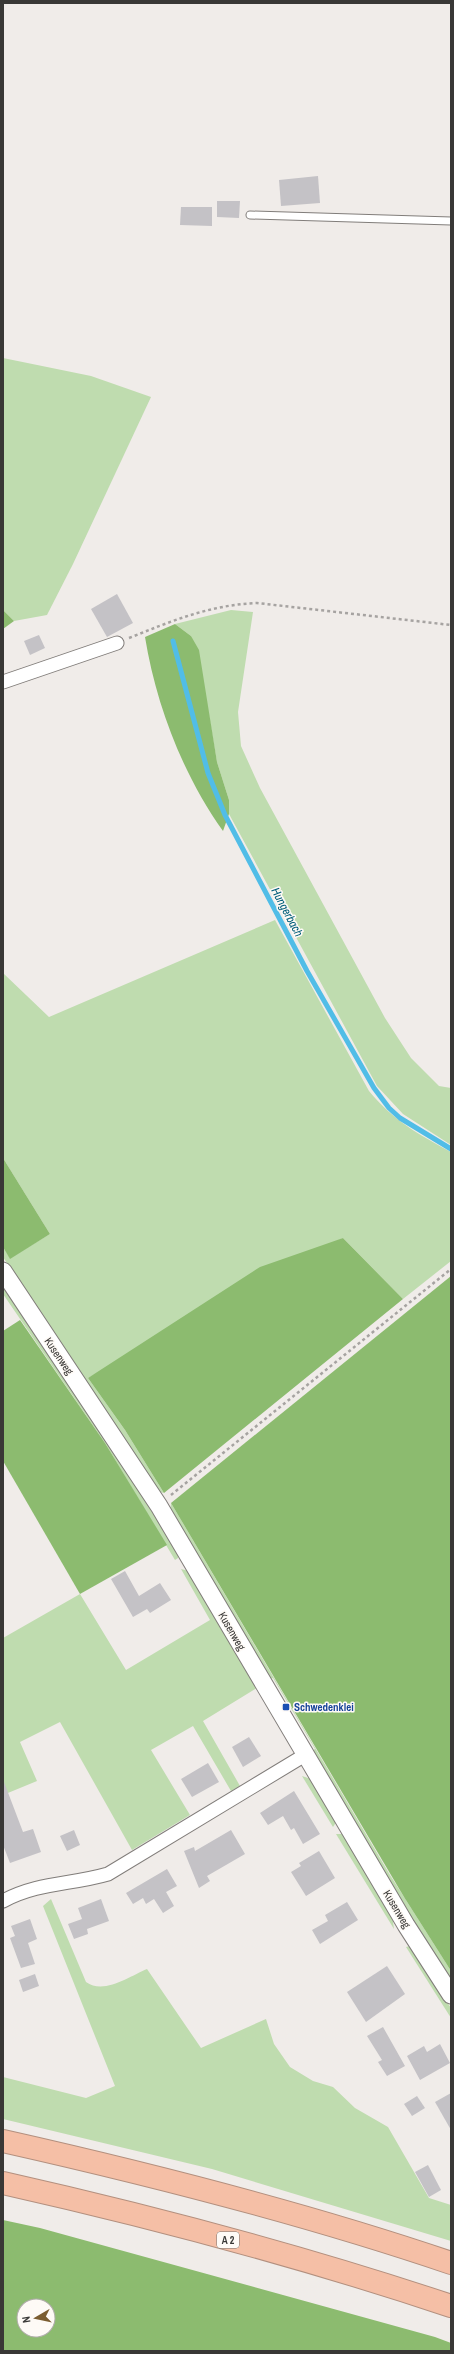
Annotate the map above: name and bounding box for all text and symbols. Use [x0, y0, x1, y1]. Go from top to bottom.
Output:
water label: Hungerbach [267, 885, 307, 939]
street label: Kusenweg [41, 1335, 77, 1377]
street label: Kusenweg [215, 1609, 249, 1653]
place label: Schwedenklei [294, 1700, 354, 1714]
marker: Schwedenklei [281, 1702, 291, 1712]
street label: Kusenweg [380, 1887, 414, 1931]
road number: A 2 [217, 2232, 239, 2248]
north arrow [16, 2298, 56, 2338]
text: N [19, 2315, 34, 2324]

